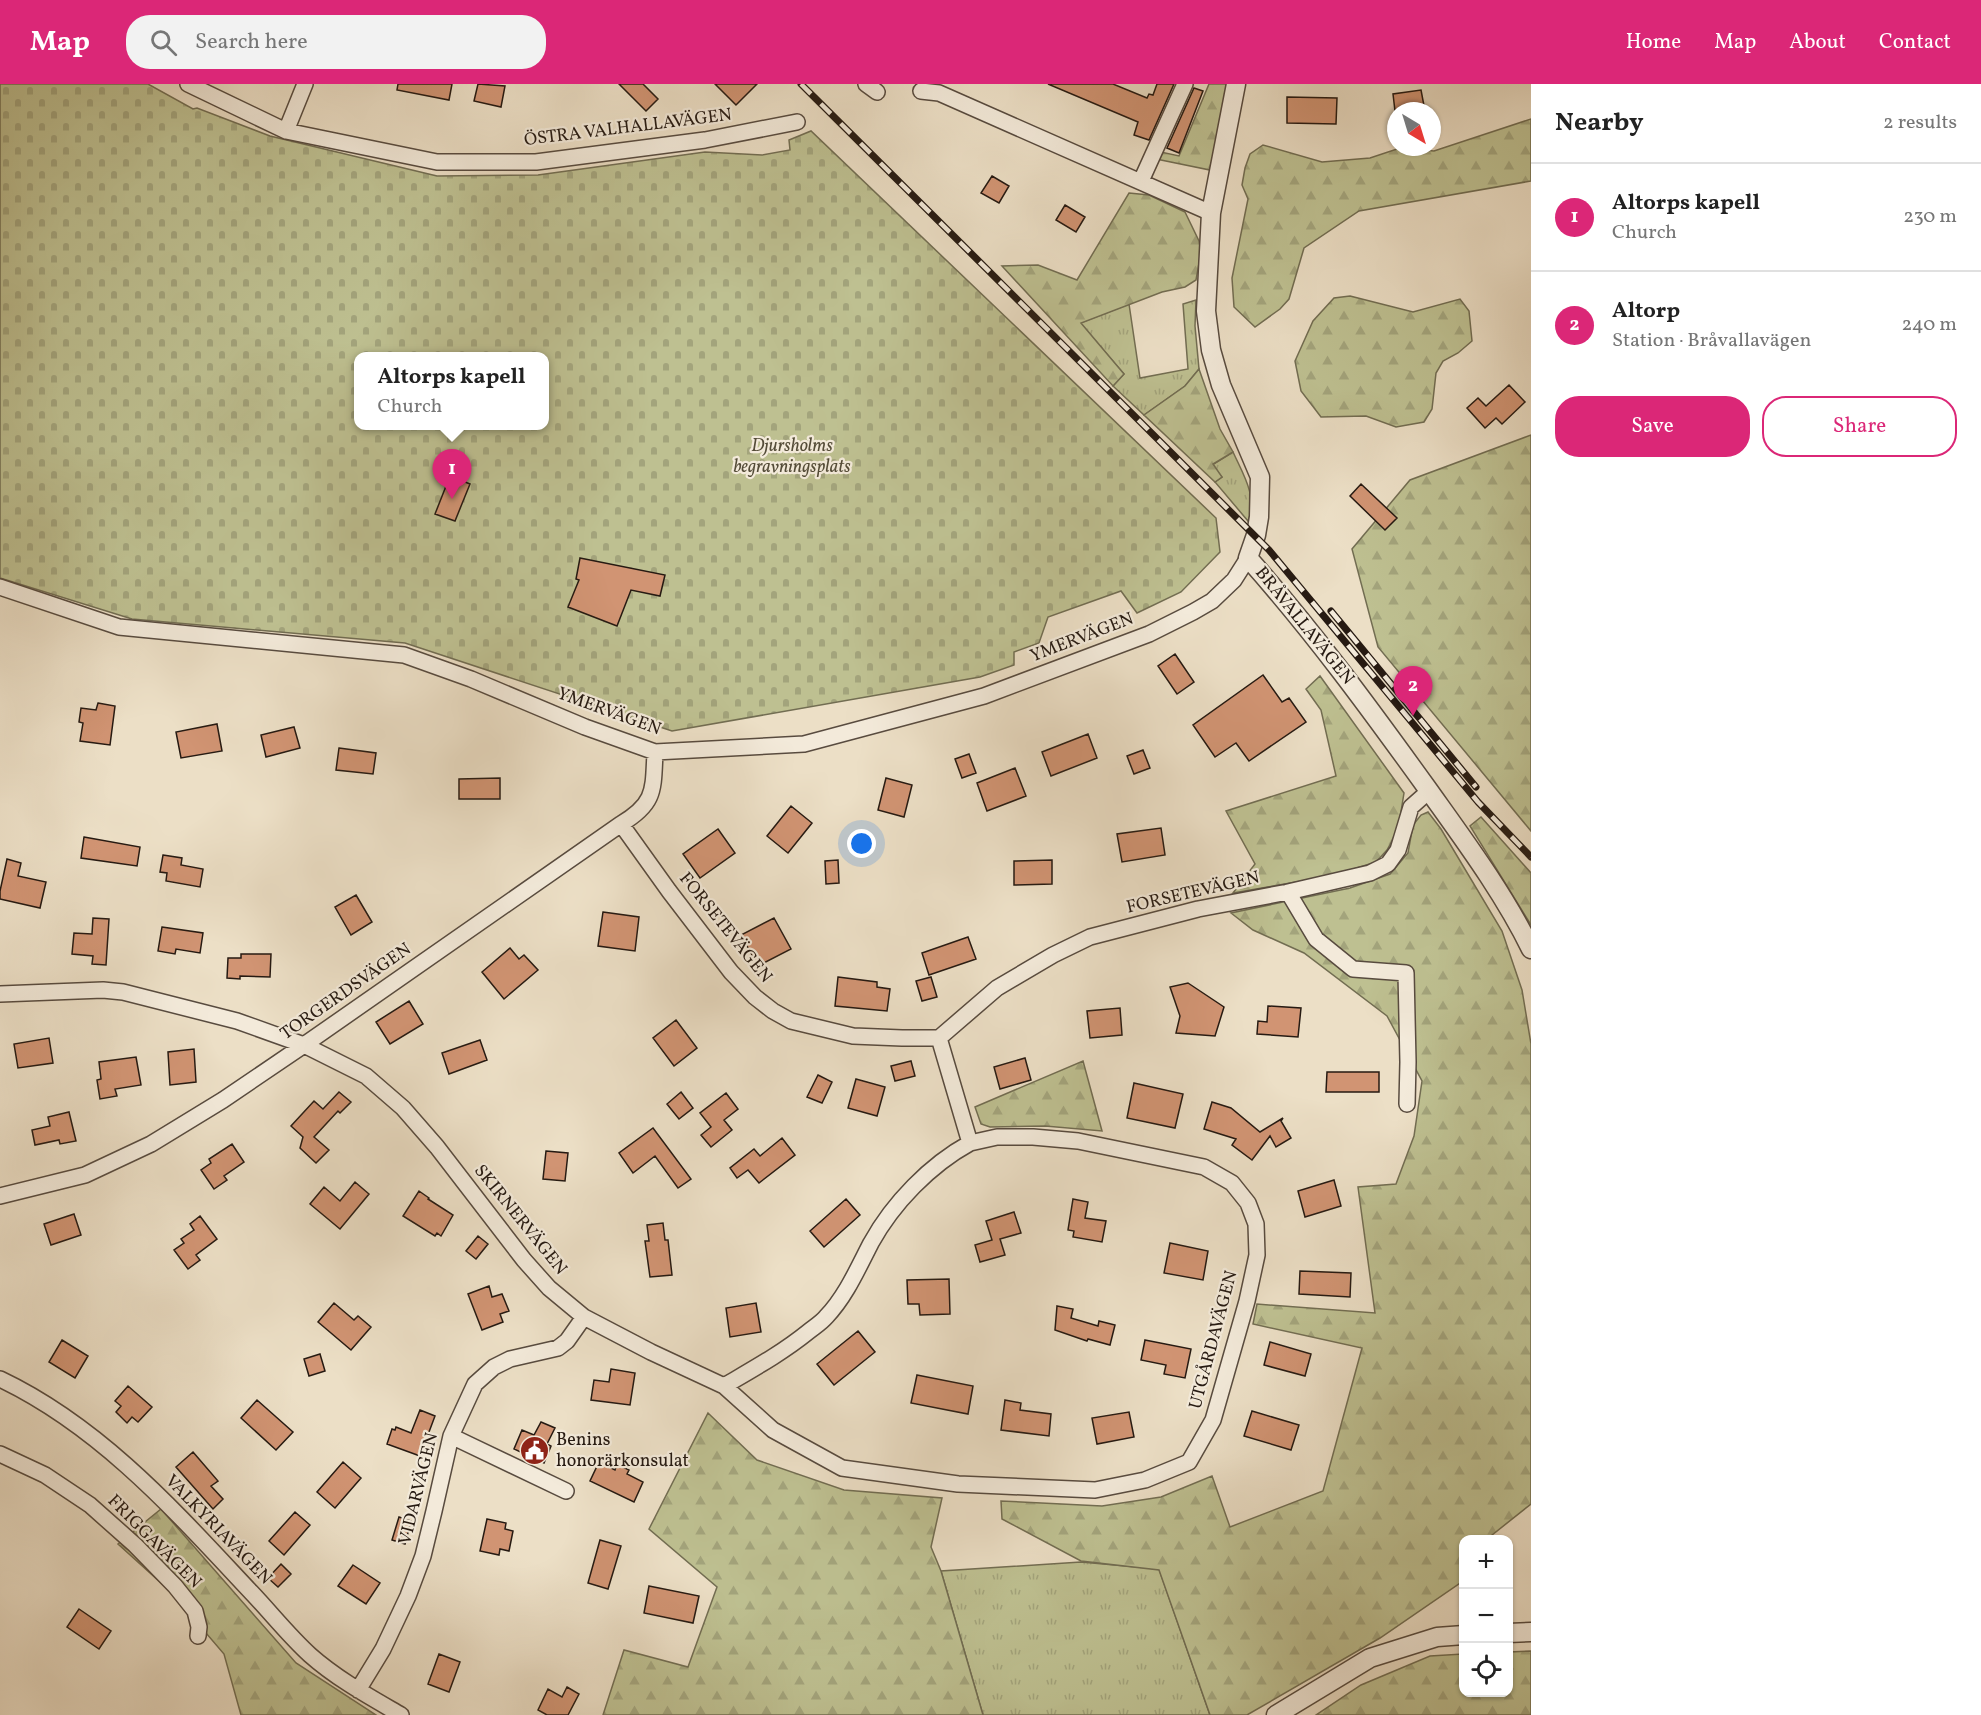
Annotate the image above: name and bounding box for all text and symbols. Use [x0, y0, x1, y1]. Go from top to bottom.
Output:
search box [126, 15, 546, 69]
text: Map [30, 23, 90, 62]
icon: search [147, 26, 180, 59]
text: Search here [195, 27, 308, 58]
text: Home [1626, 28, 1681, 57]
text: Map [1714, 28, 1756, 57]
text: About [1789, 28, 1846, 57]
text: Contact [1879, 28, 1951, 57]
north arrow [1387, 102, 1441, 156]
street label: ÖSTRA VALHALLAVÄGEN [523, 103, 733, 153]
text: Nearby [1555, 105, 1644, 141]
text: 2 results [1883, 109, 1957, 137]
text: Altorps kapell [1612, 188, 1760, 219]
text: 1 [1570, 203, 1579, 231]
text: 230 m [1903, 203, 1957, 231]
text: Church [1612, 219, 1677, 247]
text: Altorp [1612, 296, 1680, 327]
text: 2 [1569, 311, 1580, 339]
text: 240 m [1902, 311, 1957, 339]
text: Station · Bråvallavägen [1612, 327, 1811, 355]
popup [354, 352, 549, 430]
text: Altorps kapell [377, 362, 526, 393]
text: Church [377, 393, 442, 421]
button: Save [1555, 396, 1750, 457]
button: Share [1762, 396, 1957, 457]
park label: Djursholms begravningsplats [733, 434, 851, 480]
pin: 1 [432, 450, 472, 499]
street label: BRÅVALLAVÄGEN [1248, 561, 1360, 691]
street label: YMERVÄGEN [1027, 607, 1137, 669]
pin: 2 [1394, 666, 1432, 716]
street label: YMERVÄGEN [554, 682, 664, 742]
your location [847, 829, 876, 858]
street label: FORSETEVÄGEN [1124, 866, 1262, 920]
street label: FORSETEVÄGEN [672, 867, 778, 989]
street label: TORGERDSVÄGEN [276, 937, 416, 1047]
street label: SKIRNERVÄGEN [468, 1159, 572, 1281]
street label: UTGÅRDAVÄGEN [1183, 1268, 1245, 1412]
place label: Benins honorärkonsulat [556, 1428, 689, 1474]
street label: VIDARVÄGEN [393, 1430, 445, 1548]
public building icon: Benins honorärkonsulat [519, 1434, 551, 1466]
street label: VALKYRIAVÄGEN [159, 1469, 277, 1591]
street label: FRIGGAVÄGEN [101, 1489, 207, 1595]
map controls [1459, 1535, 1513, 1697]
button: + [1459, 1535, 1513, 1589]
button: − [1459, 1589, 1513, 1643]
button: locate [1459, 1643, 1513, 1697]

